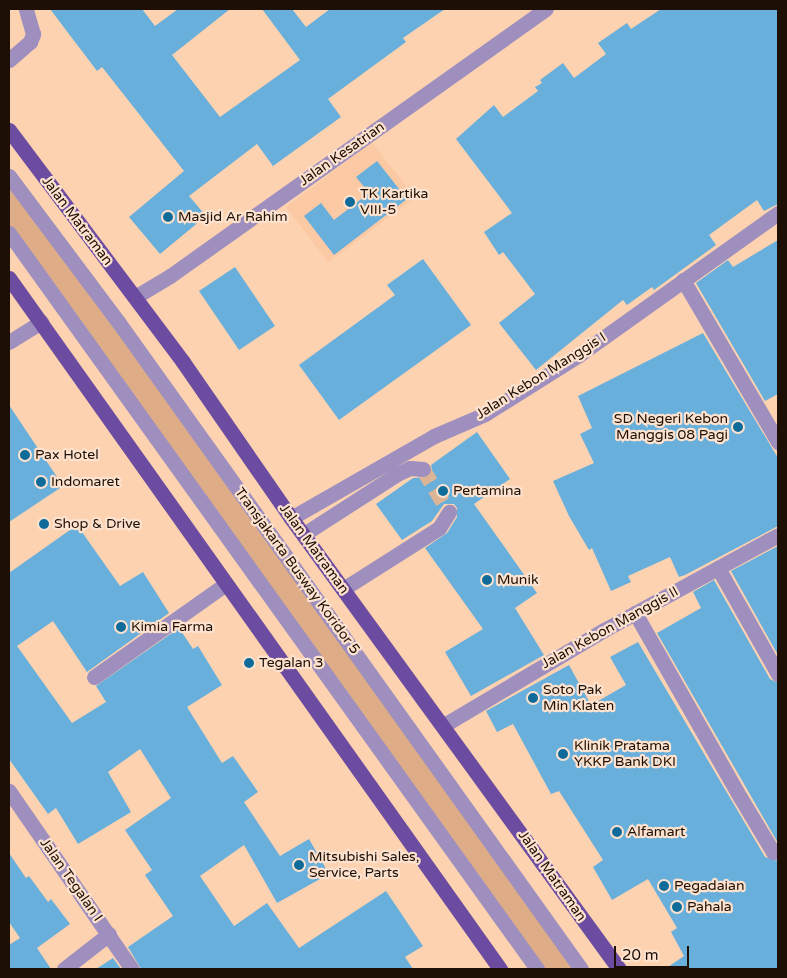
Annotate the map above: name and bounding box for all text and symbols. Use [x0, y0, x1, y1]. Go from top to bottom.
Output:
street label: Jalan Kesatrian [296, 118, 388, 190]
street label: Jalan Matraman [38, 173, 116, 269]
place label: TK Kartika VIII-5 [360, 186, 428, 218]
marker: TK Kartika VIII-5 [344, 196, 356, 208]
place label: Masjid Ar Rahim [178, 209, 288, 225]
marker: Masjid Ar Rahim [162, 211, 174, 223]
street label: Jalan Kebon Manggis I [473, 329, 609, 423]
place label: SD Negeri Kebon Manggis 08 Pagi [614, 411, 728, 444]
marker: SD Negeri Kebon Manggis 08 Pagi [732, 421, 744, 433]
place label: Pax Hotel [35, 447, 99, 463]
marker: Pax Hotel [19, 449, 31, 461]
place label: Indomaret [51, 474, 120, 490]
marker: Indomaret [35, 476, 47, 488]
place label: Pertamina [453, 483, 521, 499]
street label: Transjakarta Busway Koridor 5 [231, 484, 363, 658]
marker: Pertamina [437, 485, 449, 497]
street label: Jalan Matraman [276, 501, 352, 597]
place label: Shop & Drive [54, 516, 140, 532]
marker: Shop & Drive [38, 518, 50, 530]
place label: Munik [497, 572, 539, 588]
marker: Munik [481, 574, 493, 586]
street label: Jalan Kebon Manggis II [539, 583, 681, 673]
place label: Kimia Farma [131, 619, 213, 635]
marker: Kimia Farma [115, 621, 127, 633]
place label: Tegalan 3 [259, 655, 324, 671]
marker: Tegalan 3 [243, 657, 255, 669]
place label: Soto Pak Min Klaten [543, 682, 614, 714]
marker: Soto Pak Min Klaten [527, 692, 539, 704]
place label: Klinik Pratama YKKP Bank DKI [574, 738, 676, 770]
marker: Klinik Pratama YKKP Bank DKI [556, 747, 570, 761]
place label: Alfamart [627, 824, 685, 840]
marker: Alfamart [611, 826, 623, 838]
street label: Jalan Matraman [514, 827, 590, 925]
street label: Jalan Tegalan I [36, 835, 106, 925]
place label: Mitsubishi Sales, Service, Parts [309, 849, 419, 882]
marker: Mitsubishi Sales, Service, Parts [293, 859, 305, 871]
place label: Pegadaian [674, 878, 744, 894]
marker: Pegadaian [658, 880, 670, 892]
place label: Pahala [687, 899, 732, 915]
marker: Pahala [671, 901, 683, 913]
scale bar [617, 936, 692, 968]
text: 20 m [622, 946, 659, 964]

